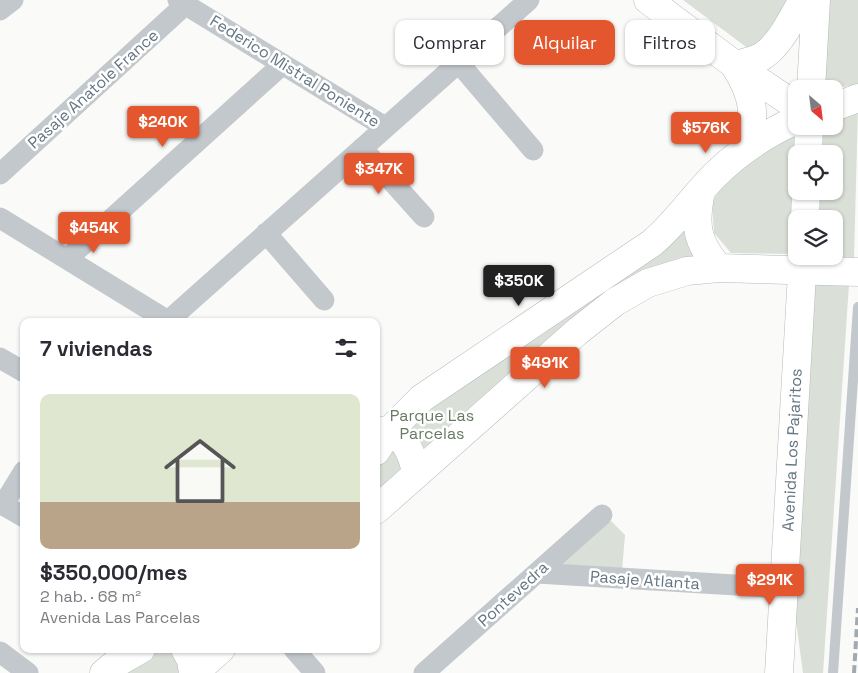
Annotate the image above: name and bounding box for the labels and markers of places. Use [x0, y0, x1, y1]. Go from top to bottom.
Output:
pin: $240K [128, 106, 198, 148]
pin: $576K [671, 112, 741, 154]
pin: $347K [344, 152, 414, 195]
pin: $454K [59, 212, 129, 254]
pin: $350K [484, 264, 554, 307]
pin: $491K [510, 346, 580, 389]
pin: $291K [735, 564, 805, 606]

